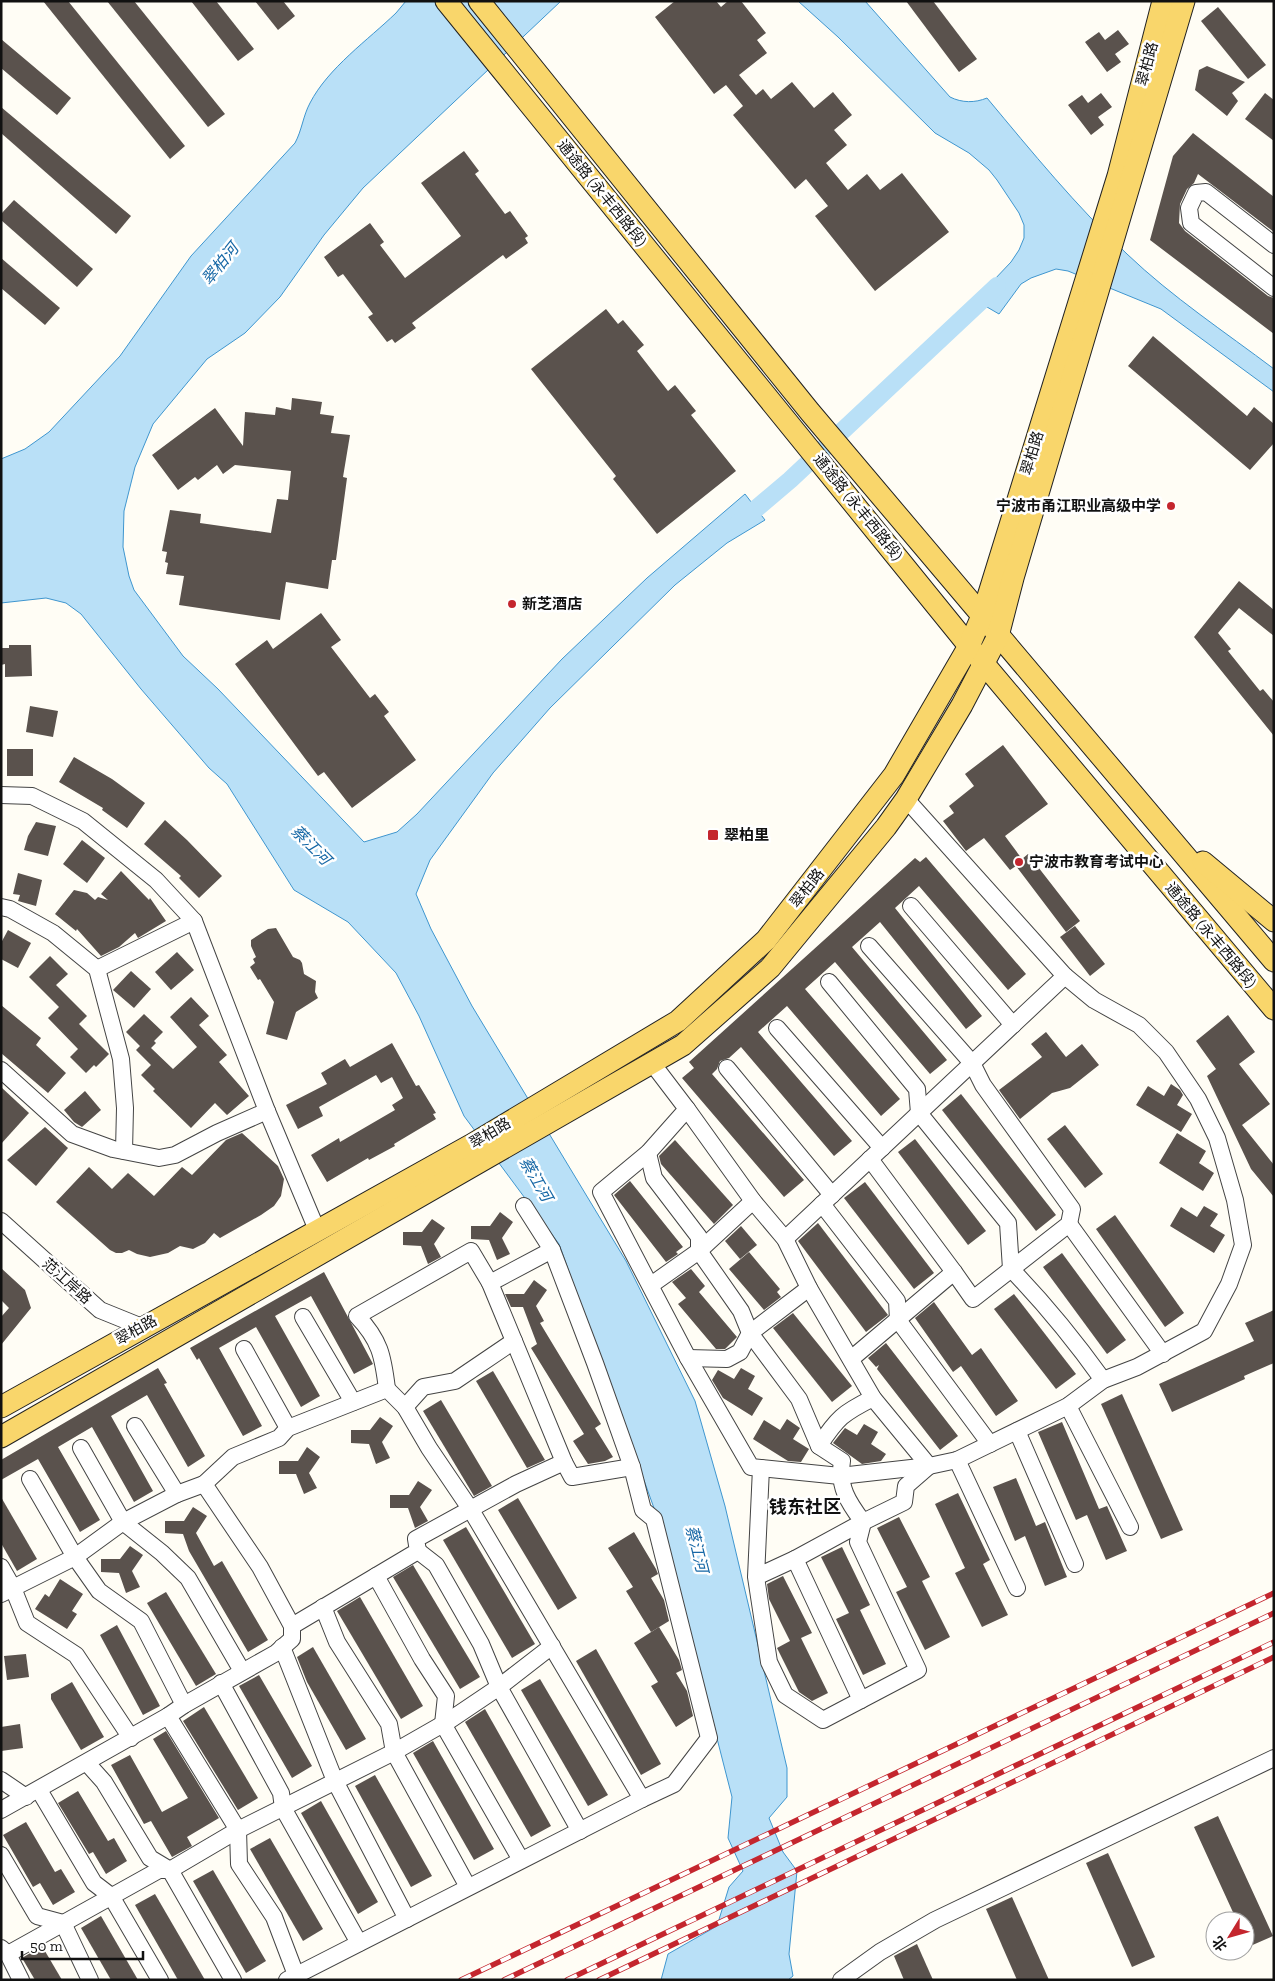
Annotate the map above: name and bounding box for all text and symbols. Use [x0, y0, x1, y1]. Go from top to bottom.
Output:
street label: 翠柏路 [1132, 40, 1162, 88]
street label: 通途路 (永丰西路段) [554, 136, 650, 250]
water label: 翠柏河 [198, 237, 244, 289]
street label: 翠柏路 [1017, 429, 1047, 477]
street label: 通途路 (永丰西路段) [810, 450, 906, 564]
place label: 宁波市甬江职业高级中学 [996, 497, 1161, 515]
marker: 宁波市甬江职业高级中学 [1165, 500, 1177, 512]
place label: 新芝酒店 [522, 595, 582, 613]
marker: 新芝酒店 [506, 598, 518, 610]
water label: 蔡江河 [287, 821, 337, 871]
place label: 翠柏里 [724, 826, 769, 844]
marker: 翠柏里 [706, 828, 720, 842]
place label: 宁波市教育考试中心 [1029, 853, 1164, 871]
marker: 宁波市教育考试中心 [1013, 856, 1025, 868]
street label: 翠柏路 [786, 865, 828, 911]
street label: 通途路 (永丰西路段) [1162, 879, 1260, 991]
street label: 翠柏路 [466, 1114, 514, 1152]
water label: 蔡江河 [516, 1153, 558, 1207]
street label: 范江岸路 [39, 1254, 95, 1308]
street label: 翠柏路 [112, 1311, 160, 1349]
district label: 钱东社区 [769, 1496, 841, 1518]
water label: 蔡江河 [682, 1523, 713, 1577]
north arrow [1205, 1911, 1255, 1961]
scale bar [22, 1928, 144, 1960]
text: 北 [1209, 1933, 1231, 1954]
text: 50 m [30, 1937, 63, 1955]

